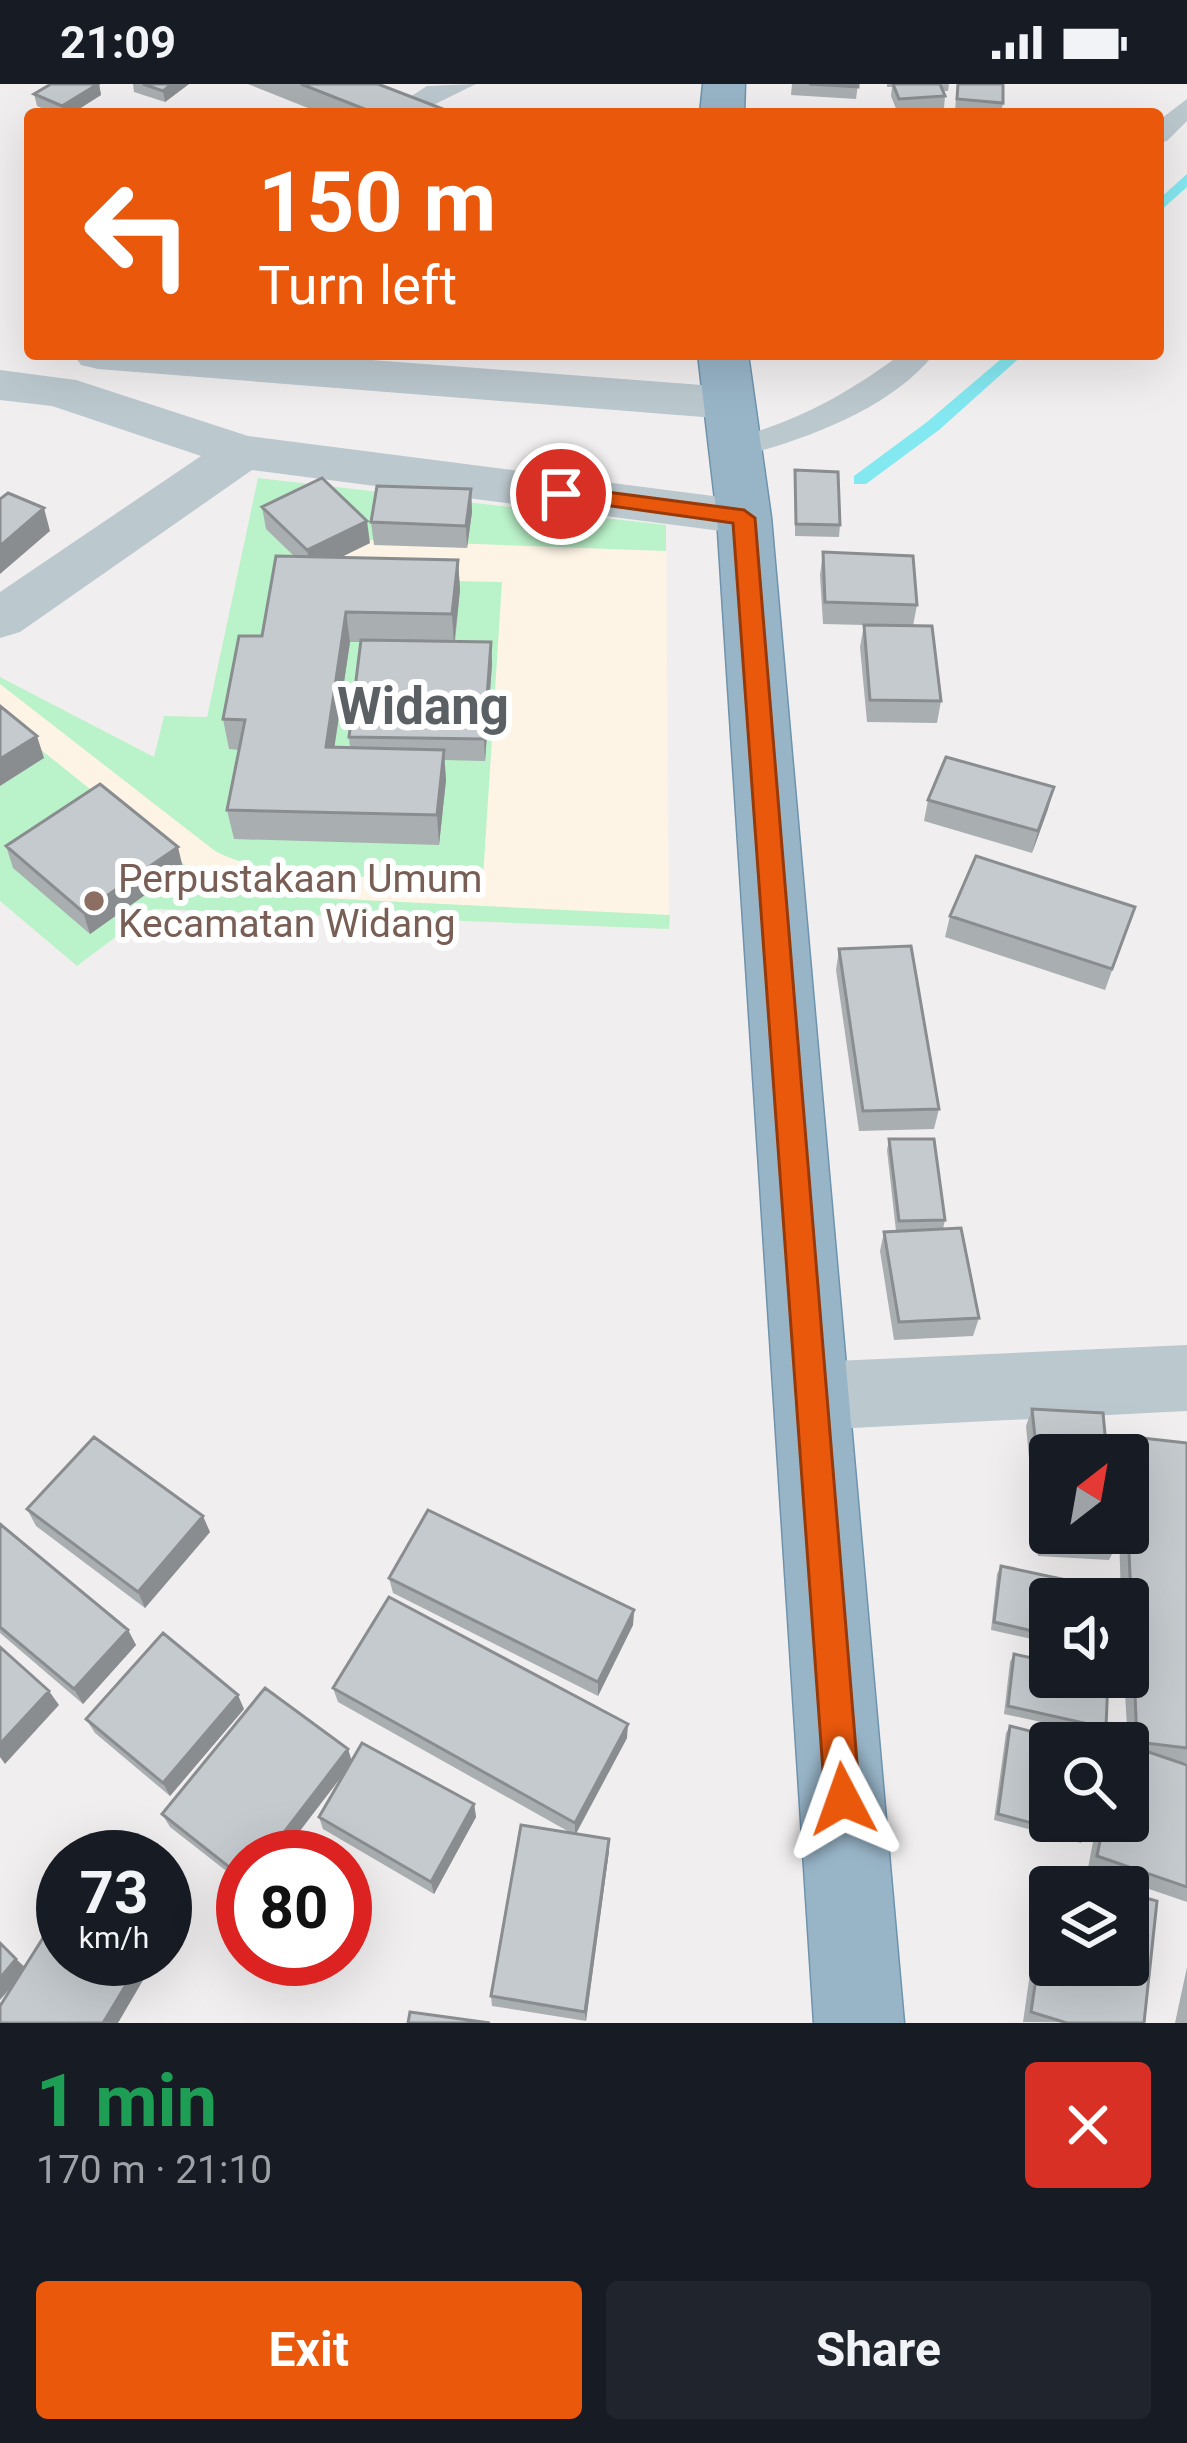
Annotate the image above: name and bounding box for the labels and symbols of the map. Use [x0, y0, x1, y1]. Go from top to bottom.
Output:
pin [510, 443, 612, 545]
district label: Widang [337, 677, 509, 736]
place label: Perpustakaan Umum Kecamatan Widang [118, 856, 482, 947]
marker: Perpustakaan Umum Kecamatan Widang [81, 888, 107, 914]
north arrow [1029, 1434, 1149, 1554]
position arrow [780, 1736, 906, 1862]
speed limit sign: 80 [216, 1830, 372, 1986]

